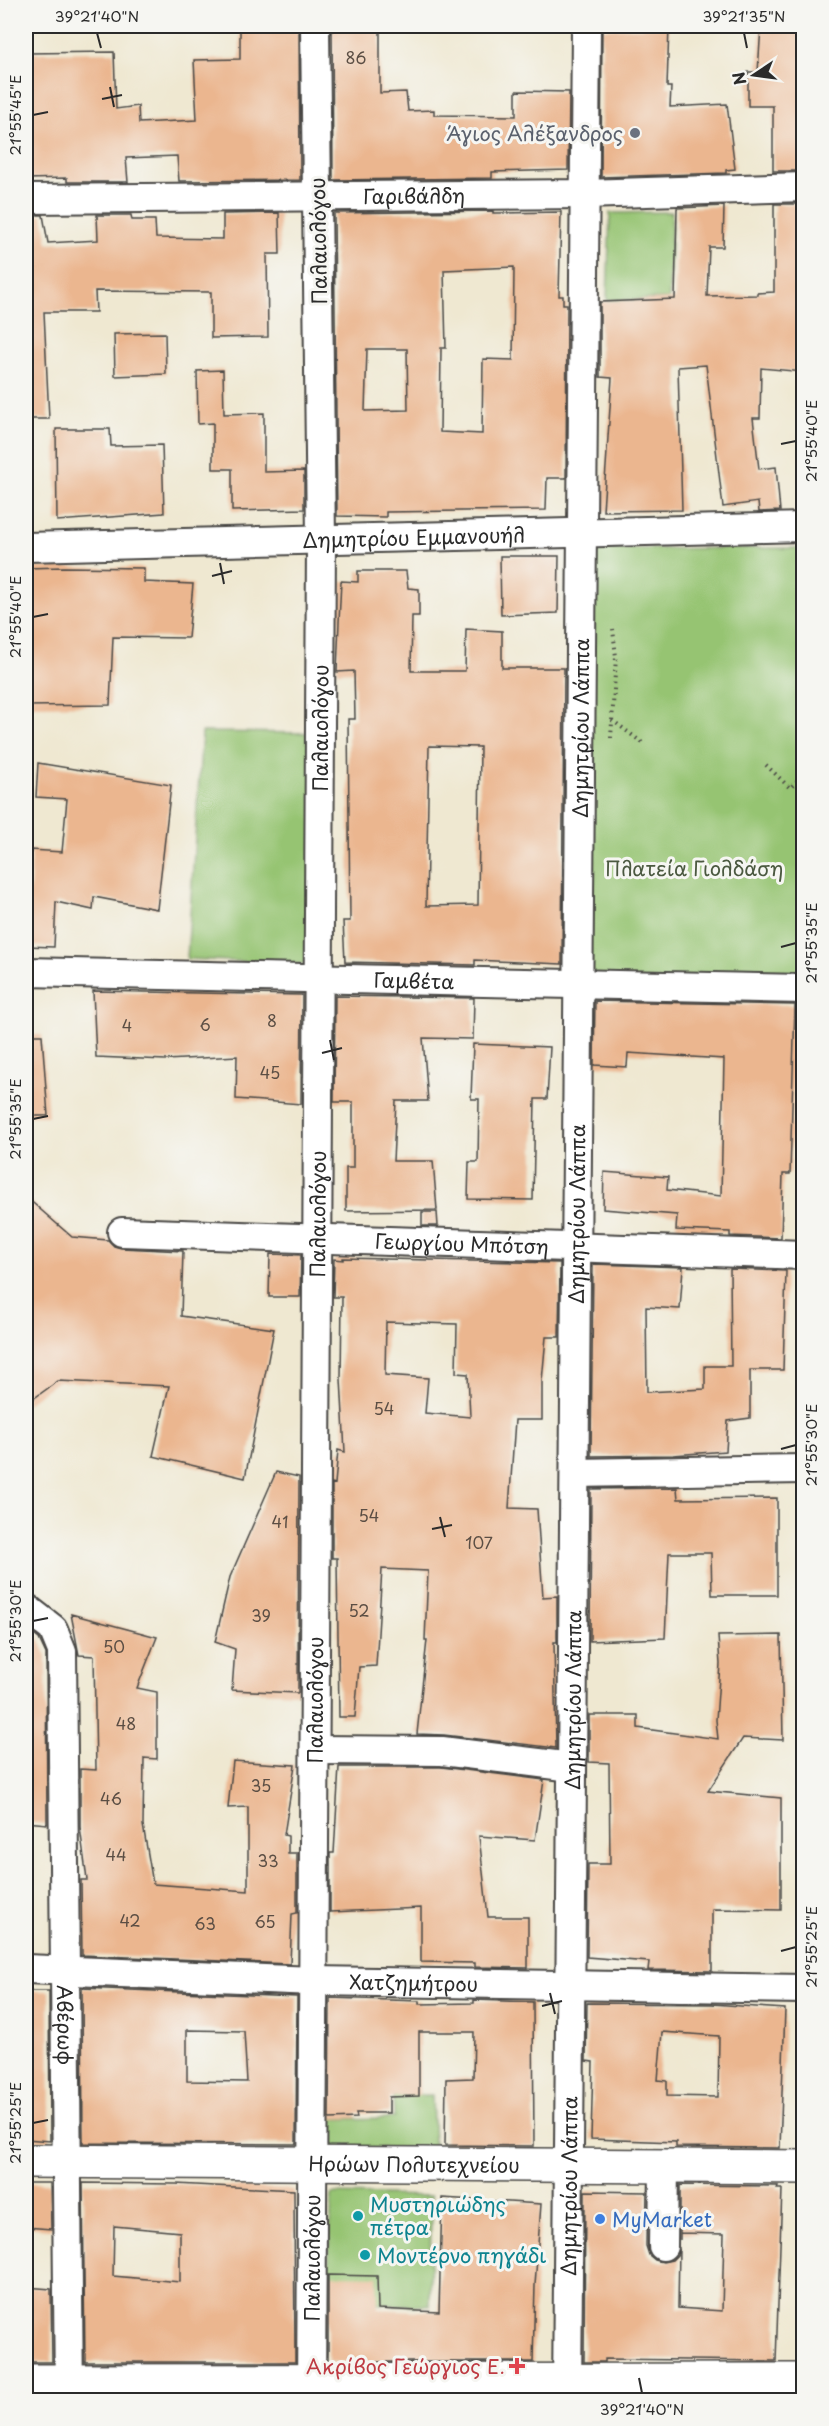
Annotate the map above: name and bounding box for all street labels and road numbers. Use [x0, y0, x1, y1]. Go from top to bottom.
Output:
street label: Παλαιολόγου [302, 177, 334, 305]
street label: Γαριβάλδη [363, 180, 465, 211]
street label: Δημητρίου Εμμανουήλ [302, 519, 526, 555]
street label: Δημητρίου Λάππα [565, 638, 596, 818]
street label: Παλαιολόγου [305, 664, 335, 792]
street label: Γαμβέτα [373, 965, 455, 996]
street label: Δημητρίου Λάππα [561, 1124, 592, 1304]
street label: Παλαιολόγου [302, 1150, 333, 1278]
street label: Γεωργίου Μπότση [374, 1226, 549, 1261]
street label: Δημητρίου Λάππα [557, 1610, 588, 1790]
street label: Παλαιολόγου [299, 1636, 330, 1764]
street label: Χατζημήτρου [349, 1967, 478, 1999]
street label: Αβέρωφ [50, 1985, 81, 2065]
street label: Δημητρίου Λάππα [553, 2096, 584, 2276]
street label: Ηρώων Πολυτεχνείου [308, 2148, 520, 2180]
street label: Παλαιολόγου [296, 2194, 327, 2322]

